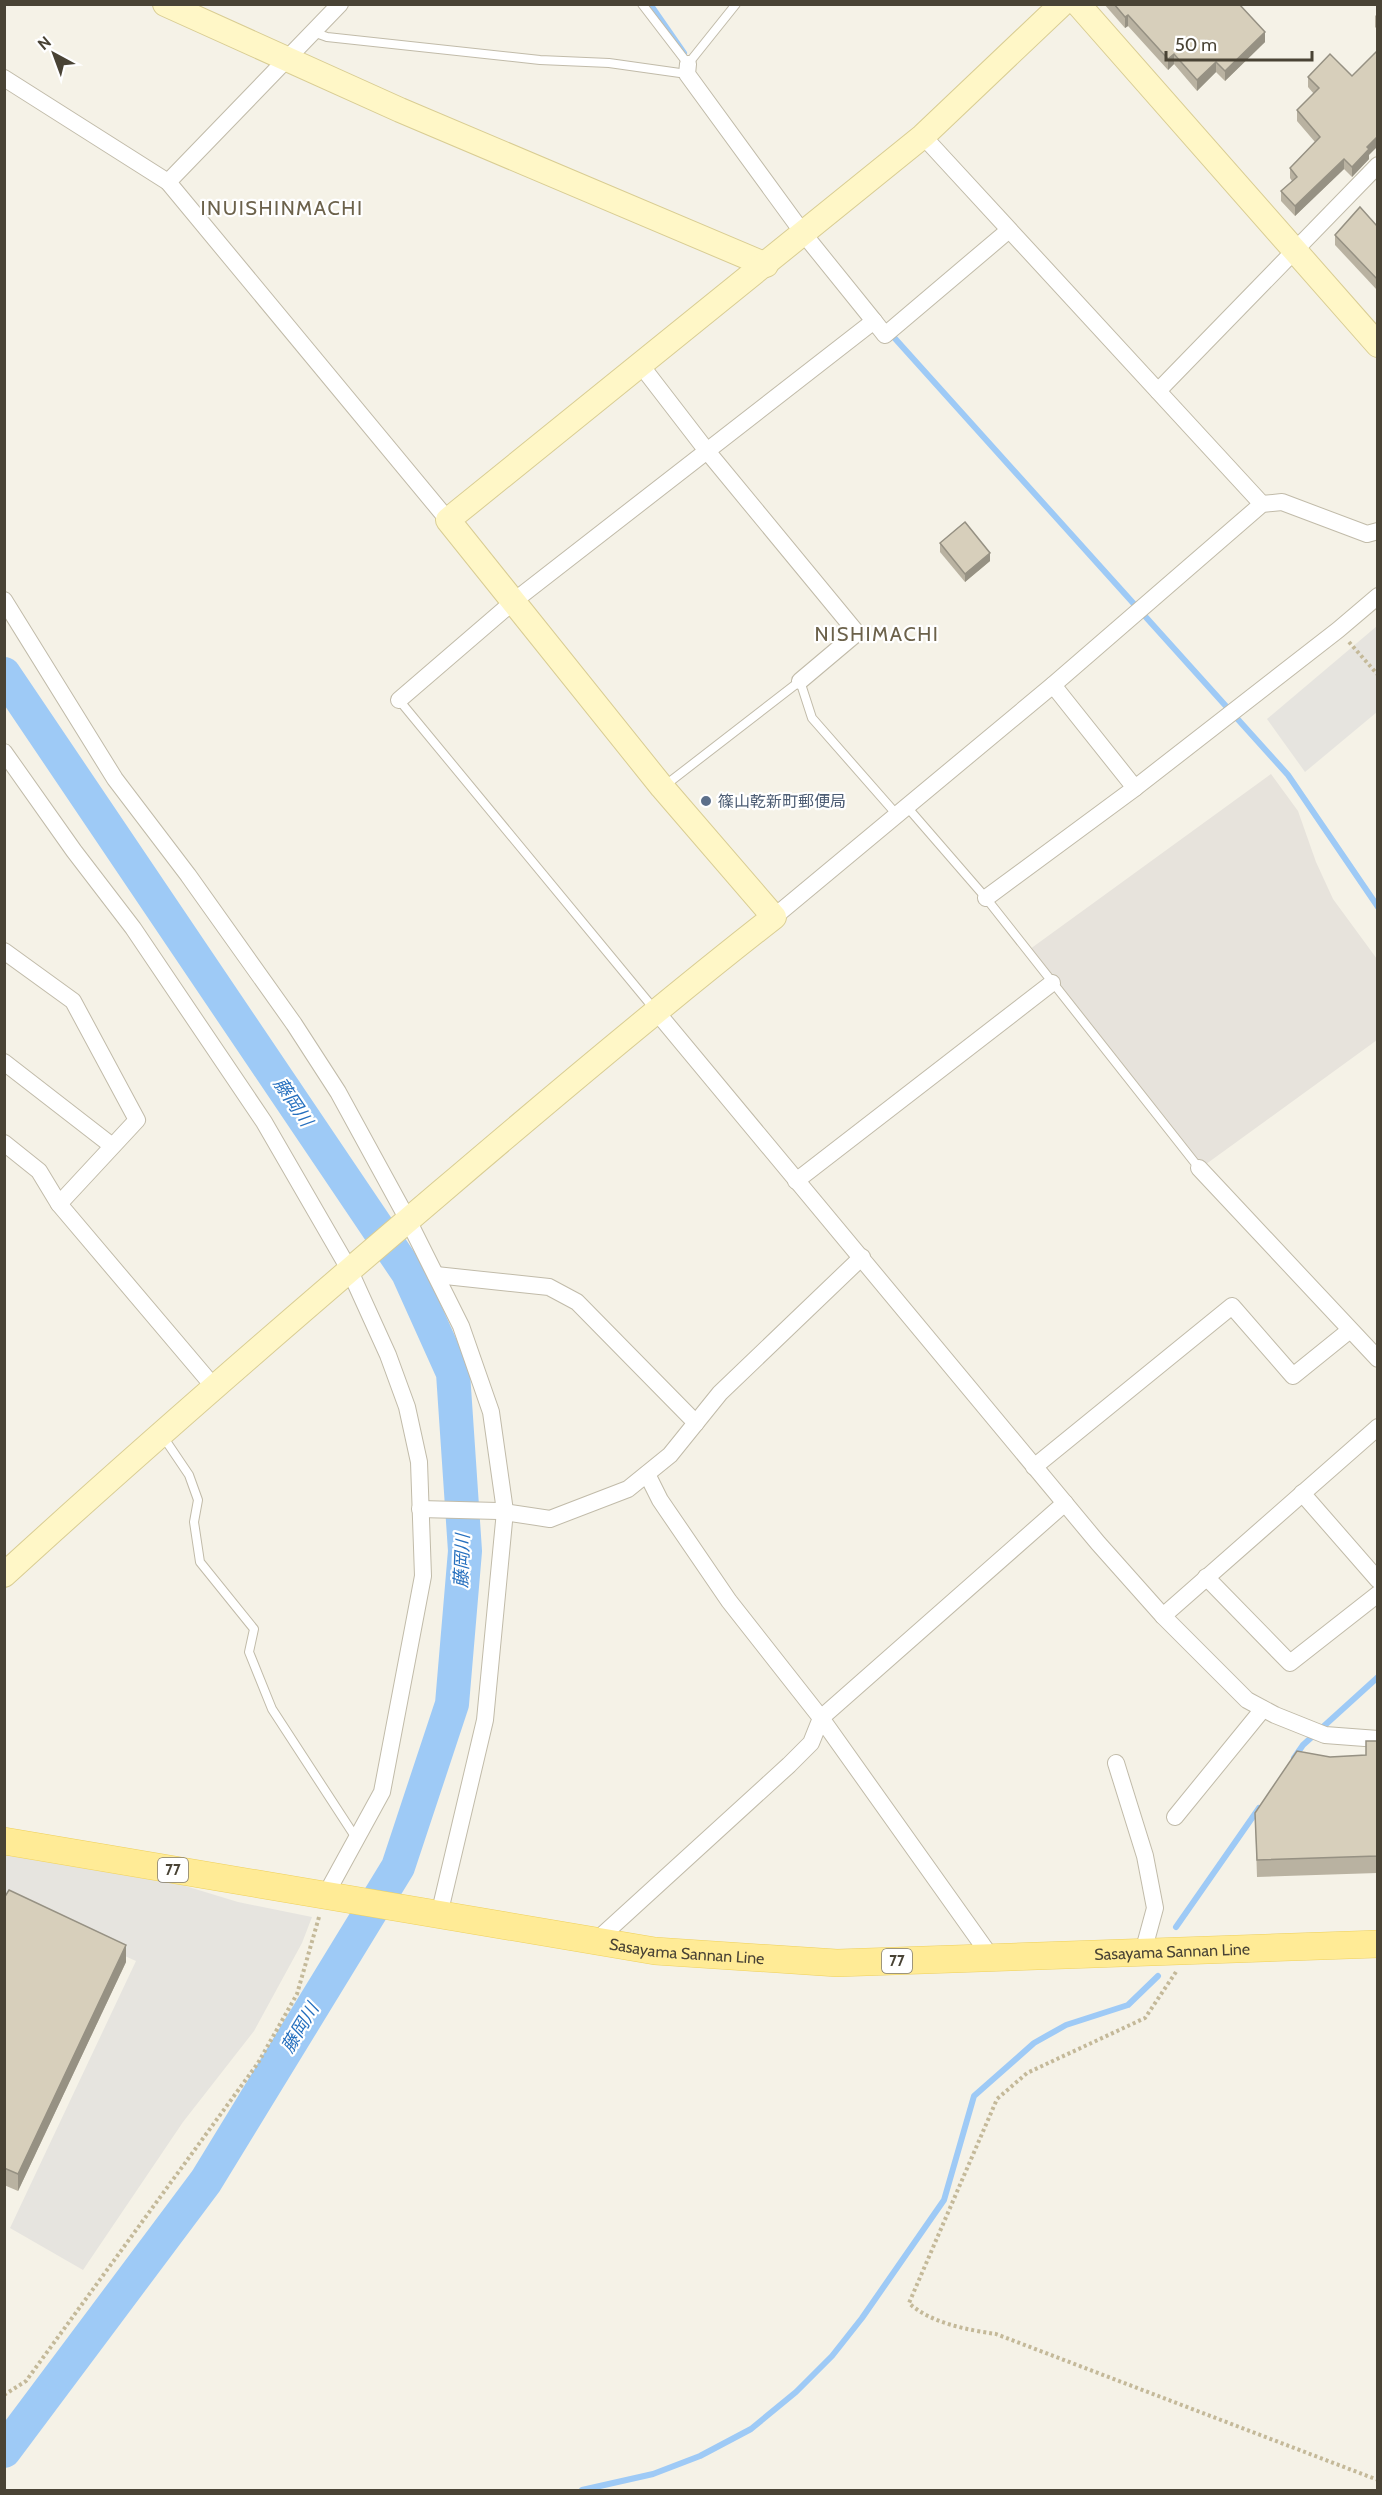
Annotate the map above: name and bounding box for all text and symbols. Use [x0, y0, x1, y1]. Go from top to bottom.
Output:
north arrow [24, 24, 84, 84]
scale bar [1166, 24, 1312, 62]
text: N [34, 32, 55, 54]
text: 50 m [1175, 34, 1217, 56]
district label: INUISHINMACHI [200, 196, 364, 220]
district label: NISHIMACHI [815, 622, 939, 646]
place label: 篠山乾新町郵便局 [718, 792, 846, 811]
marker: 篠山乾新町郵便局 [699, 794, 713, 808]
water label: 藤岡川 [269, 1073, 318, 1132]
water label: 藤岡川 [450, 1532, 474, 1588]
road number: 77 [158, 1858, 188, 1882]
street label: Sasayama Sannan Line [608, 1934, 765, 1968]
street label: Sasayama Sannan Line [1094, 1939, 1250, 1964]
road number: 77 [882, 1949, 912, 1973]
water label: 藤岡川 [277, 1997, 324, 2057]

